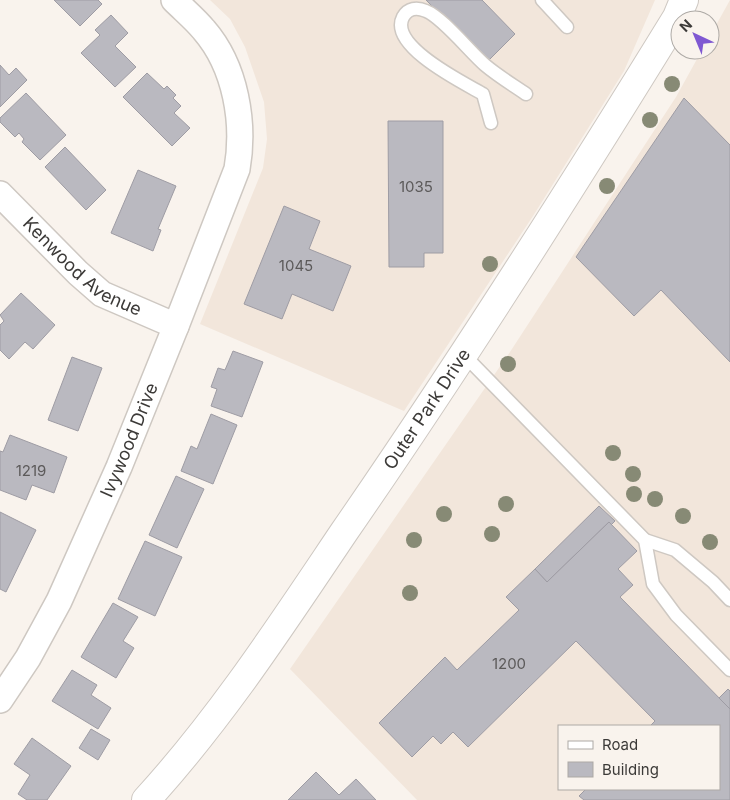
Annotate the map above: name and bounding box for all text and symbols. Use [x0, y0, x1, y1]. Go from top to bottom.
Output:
north arrow [670, 10, 720, 60]
text: N [676, 15, 695, 35]
house number: 1035 [399, 177, 433, 196]
street label: Kenwood Avenue [19, 213, 145, 320]
house number: 1045 [279, 256, 313, 275]
street label: Outer Park Drive [379, 344, 474, 473]
street label: Ivywood Drive [96, 380, 162, 500]
house number: 1219 [16, 461, 46, 480]
house number: 1200 [492, 654, 526, 673]
legend [558, 725, 720, 790]
text: Road [602, 735, 638, 754]
text: Building [602, 760, 659, 779]

